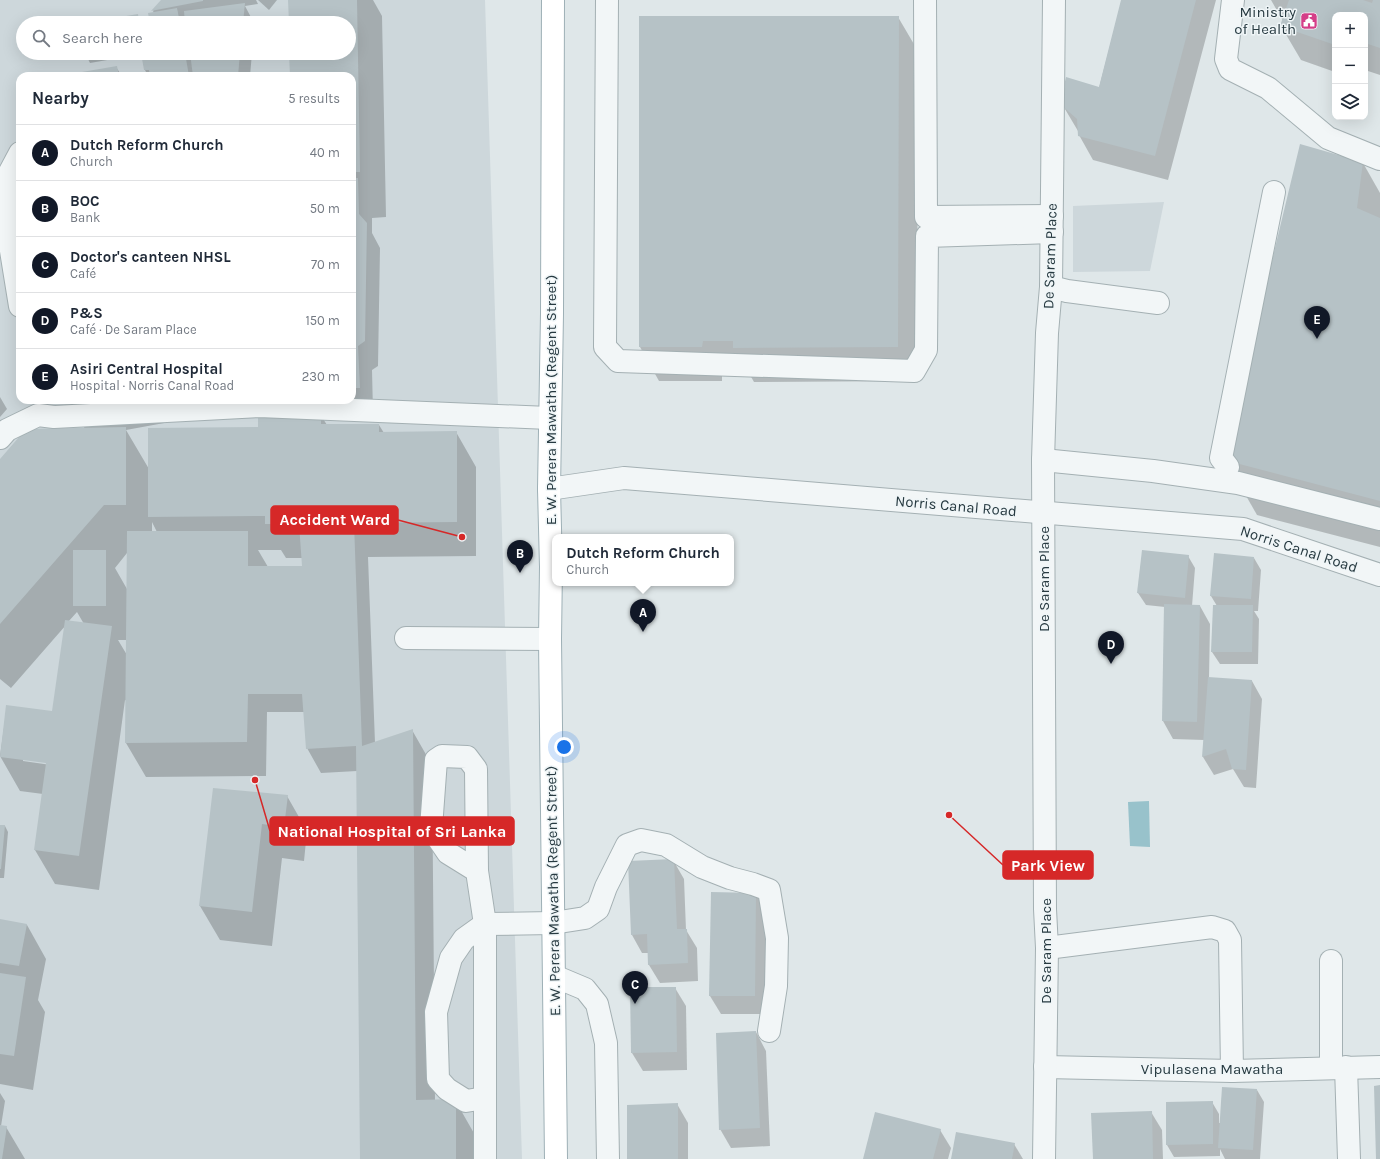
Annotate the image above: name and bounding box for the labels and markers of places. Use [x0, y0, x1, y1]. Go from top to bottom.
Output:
place label: Ministry of Health [1234, 3, 1296, 38]
public building icon: Ministry of Health [1299, 11, 1319, 31]
pin: E [1304, 306, 1330, 339]
callout: Accident Ward [271, 506, 398, 534]
pin: B [507, 540, 533, 573]
pin: A [630, 599, 656, 632]
pin: D [1098, 631, 1124, 664]
callout: National Hospital of Sri Lanka [270, 817, 514, 845]
callout: Park View [1003, 851, 1093, 879]
pin: C [622, 971, 648, 1004]

